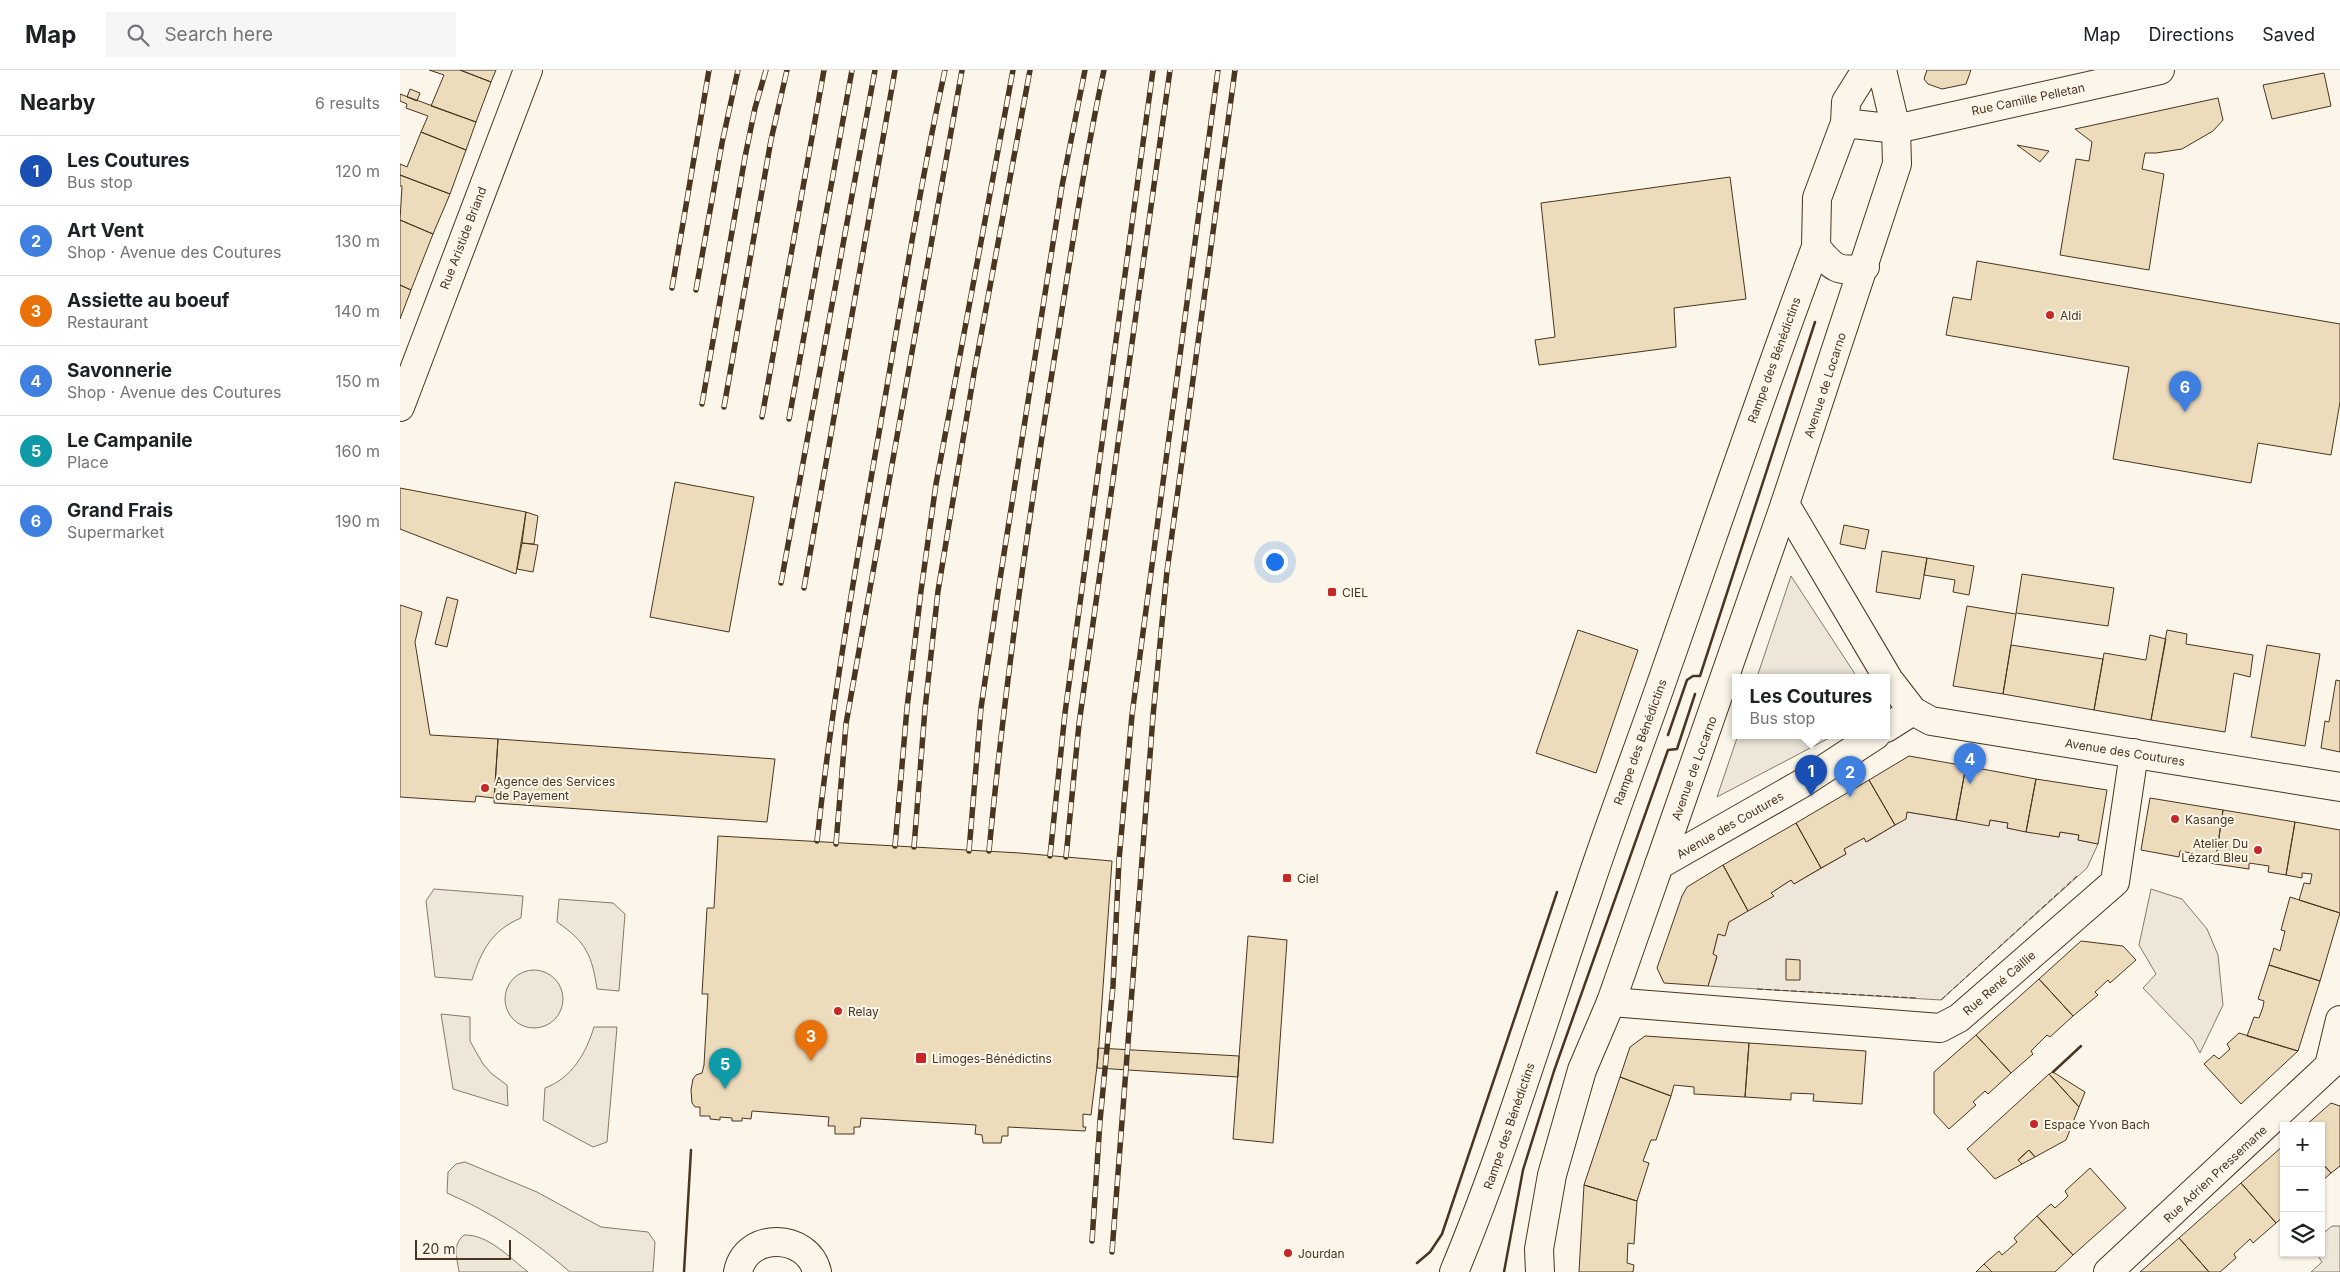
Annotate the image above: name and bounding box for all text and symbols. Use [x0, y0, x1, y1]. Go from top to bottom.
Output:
search box [106, 12, 456, 57]
text: Map [25, 20, 76, 49]
icon: search [124, 21, 152, 49]
text: Search here [164, 23, 273, 46]
text: Map [2083, 24, 2121, 45]
text: Directions [2149, 24, 2234, 45]
text: Saved [2262, 24, 2315, 45]
street label: Rue Camille Pelletan [1970, 80, 2086, 118]
text: Nearby [20, 90, 95, 115]
text: 6 results [315, 93, 380, 113]
text: Les Coutures [67, 149, 190, 172]
text: 1 [33, 161, 39, 181]
text: 120 m [335, 161, 380, 181]
text: Bus stop [67, 172, 133, 192]
street label: Rue Aristide Briand [437, 185, 489, 291]
text: Art Vent [67, 219, 144, 242]
text: 2 [31, 231, 41, 251]
text: 130 m [335, 231, 380, 251]
text: Shop · Avenue des Coutures [67, 242, 281, 262]
text: Assiette au boeuf [67, 289, 229, 312]
street label: Rampe des Bénédictins [1744, 295, 1804, 425]
text: 3 [31, 301, 41, 321]
text: 140 m [335, 301, 380, 321]
place label: Aldi [2060, 308, 2082, 323]
marker: Aldi [2044, 309, 2056, 321]
text: Restaurant [67, 312, 148, 332]
street label: Avenue de Locarno [1801, 330, 1849, 440]
text: Savonnerie [67, 359, 172, 382]
text: 4 [31, 371, 41, 391]
text: 150 m [335, 371, 380, 391]
pin: 6 [2169, 371, 2201, 412]
text: Shop · Avenue des Coutures [67, 382, 281, 402]
text: Le Campanile [67, 429, 193, 452]
text: 5 [31, 441, 41, 461]
text: 160 m [335, 441, 380, 461]
text: Place [67, 452, 109, 472]
text: Grand Frais [67, 499, 173, 522]
text: 6 [31, 511, 41, 531]
text: 190 m [335, 511, 380, 531]
text: Supermarket [67, 522, 164, 542]
your location [1262, 549, 1288, 575]
place label: CIEL [1342, 585, 1368, 600]
marker: CIEL [1326, 586, 1338, 598]
popup [1732, 674, 1890, 739]
street label: Rampe des Bénédictins [1610, 677, 1670, 807]
text: Les Coutures [1750, 685, 1872, 708]
text: Bus stop [1750, 708, 1815, 728]
street label: Avenue de Locarno [1668, 714, 1720, 822]
street label: Avenue des Coutures [2064, 735, 2186, 769]
pin: 4 [1954, 743, 1986, 784]
pin: 1 [1795, 755, 1827, 796]
pin: 2 [1834, 756, 1866, 797]
place label: Agence des Services de Payement [495, 774, 615, 803]
marker: Agence des Services de Payement [479, 782, 491, 794]
street label: Avenue des Coutures [1674, 788, 1786, 862]
place label: Kasange [2185, 812, 2234, 827]
marker: Kasange [2169, 813, 2181, 825]
place label: Atelier Du Lézard Bleu [2181, 836, 2248, 865]
marker: Atelier Du Lézard Bleu [2252, 844, 2264, 856]
place label: Ciel [1297, 871, 1319, 886]
marker: Ciel [1281, 872, 1293, 884]
street label: Rue René Caillie [1960, 947, 2038, 1019]
place label: Relay [848, 1004, 879, 1019]
marker: Relay [832, 1005, 844, 1017]
pin: 3 [795, 1020, 827, 1061]
pin: 5 [709, 1048, 741, 1089]
marker: Limoges-Bénédictins [914, 1051, 928, 1065]
place label: Limoges-Bénédictins [932, 1051, 1052, 1066]
street label: Rampe des Bénédictins [1480, 1061, 1538, 1191]
place label: Espace Yvon Bach [2044, 1117, 2150, 1132]
marker: Espace Yvon Bach [2028, 1118, 2040, 1130]
street label: Rue Adrien Pressemane [2160, 1122, 2270, 1226]
map controls [2280, 1122, 2325, 1257]
button: + [2280, 1122, 2325, 1167]
button: − [2280, 1167, 2325, 1212]
button: layers [2280, 1212, 2325, 1257]
scale bar [415, 1237, 511, 1260]
text: 20 m [422, 1240, 456, 1257]
place label: Jourdan [1298, 1246, 1345, 1261]
marker: Jourdan [1282, 1247, 1294, 1259]

